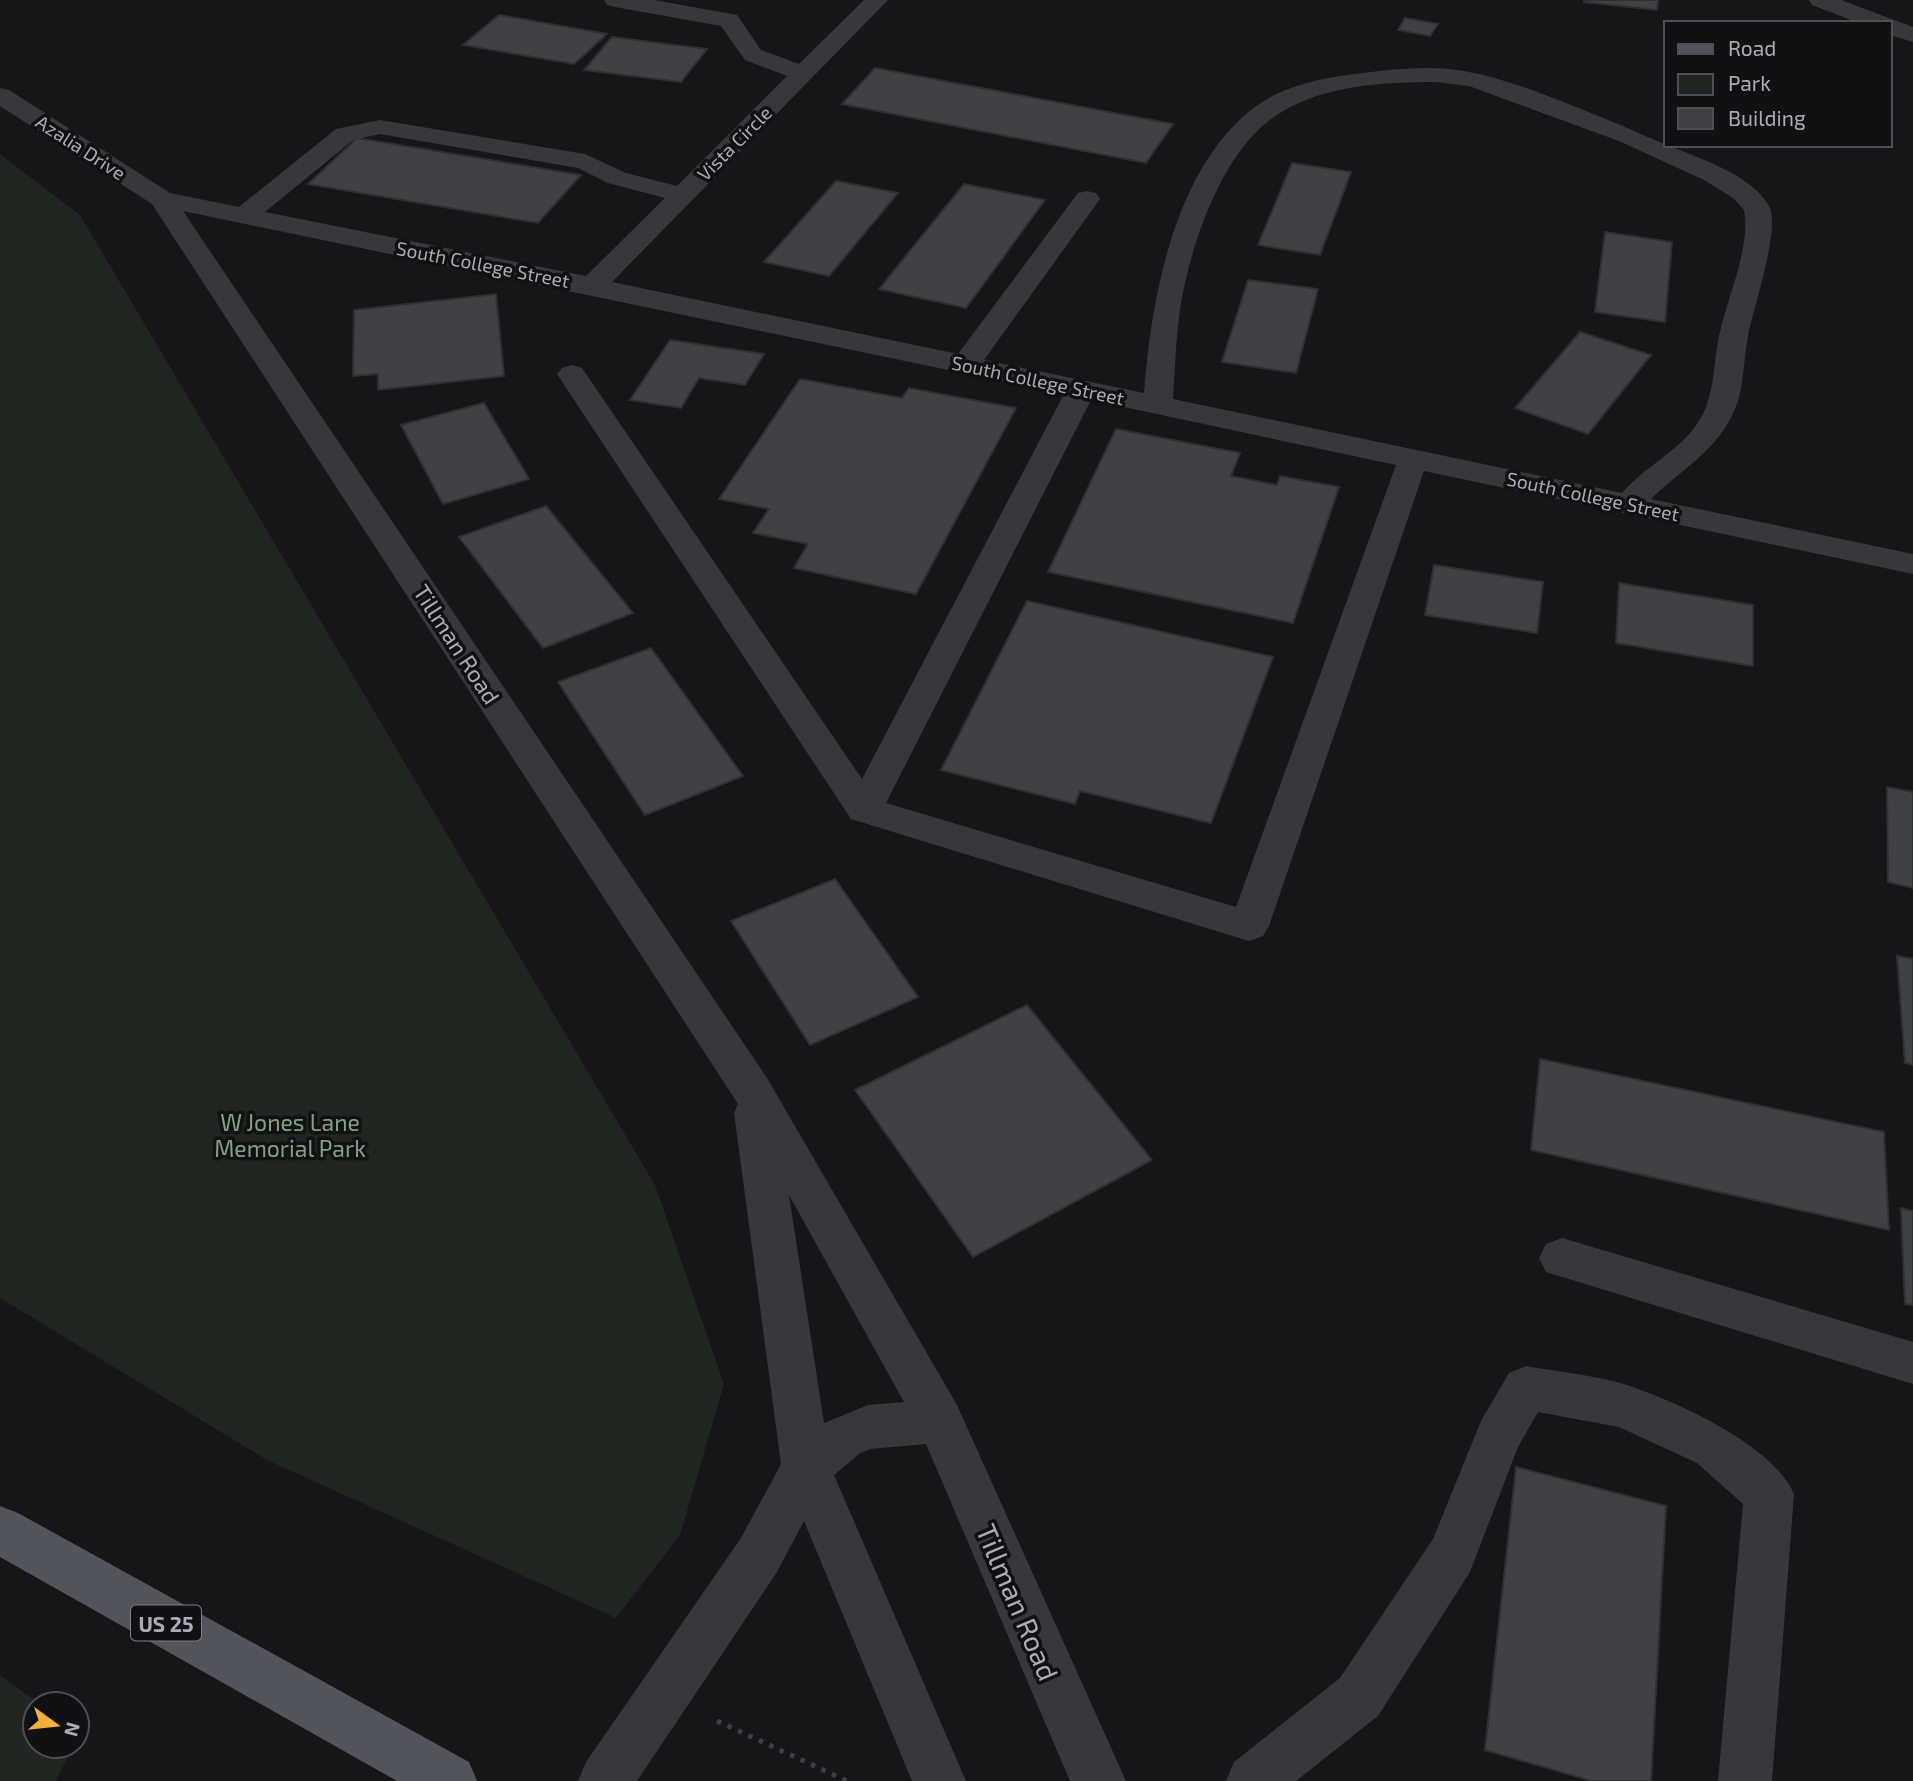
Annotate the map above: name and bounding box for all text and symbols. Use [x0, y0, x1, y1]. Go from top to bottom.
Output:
legend [1664, 21, 1892, 147]
text: Road [1728, 35, 1776, 60]
text: Park [1728, 70, 1771, 95]
street label: Vista Circle [692, 101, 776, 185]
text: Building [1728, 105, 1806, 130]
street label: Azalia Drive [32, 110, 130, 184]
street label: South College Street [395, 236, 571, 292]
street label: South College Street [950, 350, 1126, 410]
street label: South College Street [1505, 466, 1681, 526]
street label: Tillman Road [408, 579, 506, 709]
park label: W Jones Lane Memorial Park [214, 1108, 366, 1162]
street label: Tillman Road [970, 1519, 1066, 1685]
road number: US 25 [131, 1606, 201, 1640]
north arrow [21, 1690, 91, 1760]
text: N [60, 1720, 86, 1739]

